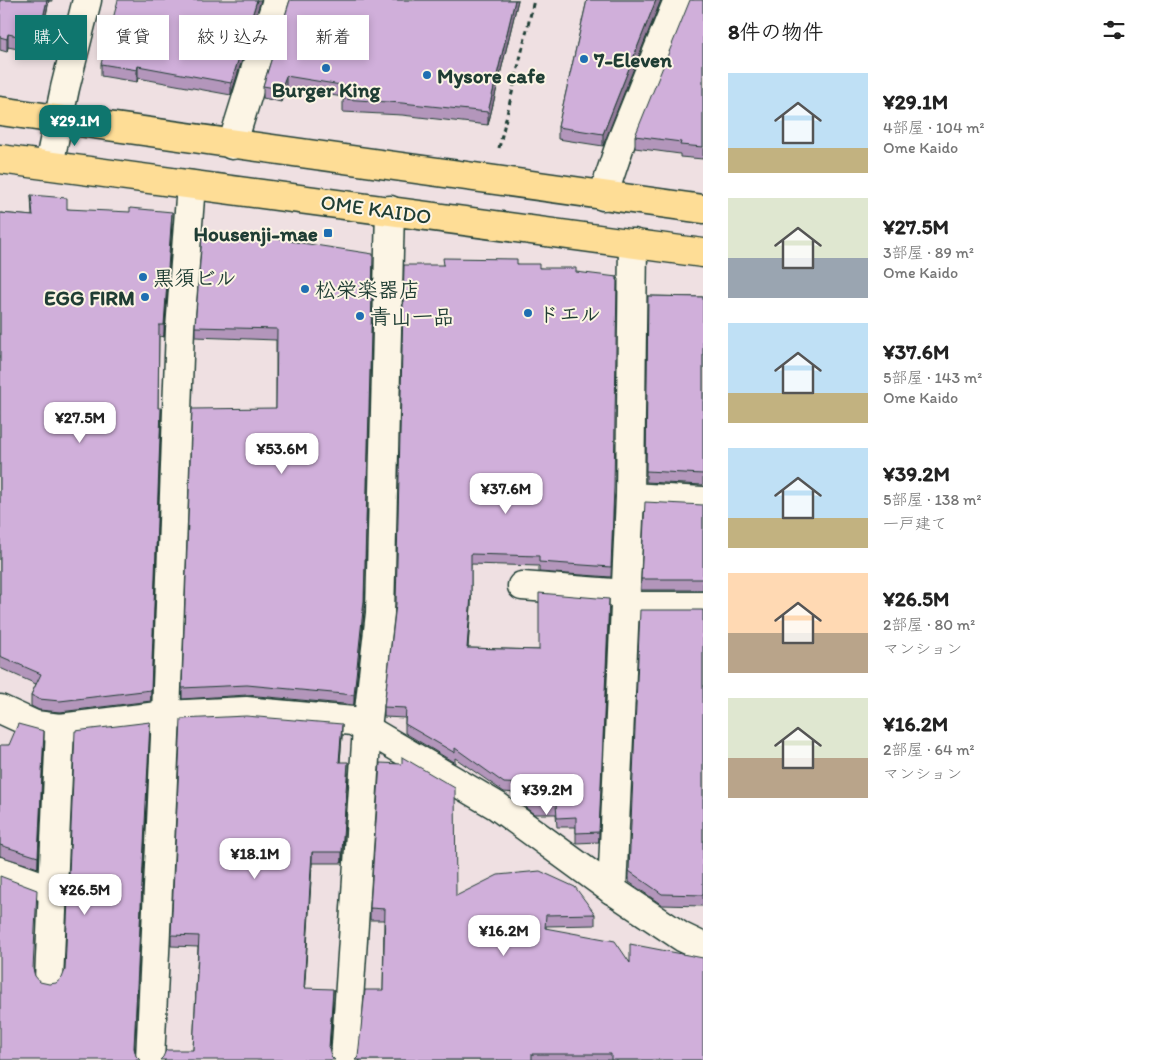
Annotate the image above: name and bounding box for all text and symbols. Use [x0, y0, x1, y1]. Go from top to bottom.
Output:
chip: 購入 [15, 15, 87, 60]
chip: 賃貸 [97, 15, 169, 60]
chip: 絞り込み [179, 15, 287, 60]
chip: 新着 [297, 15, 369, 60]
icon: filters [1100, 16, 1128, 44]
text: 8件の物件 [728, 19, 824, 44]
place label: 7-Eleven [593, 47, 672, 72]
marker: 7-Eleven [578, 53, 590, 65]
marker: Burger King [320, 62, 332, 74]
place label: Mysore cafe [437, 63, 545, 89]
marker: Mysore cafe [421, 69, 433, 81]
place label: Burger King [272, 77, 381, 103]
text: ¥29.1M [883, 89, 948, 114]
icon: home [768, 93, 828, 153]
pin: ¥29.1M [34, 104, 116, 147]
text: ¥29.1M [50, 111, 100, 130]
text: 4部屋 · 104 m² [883, 118, 985, 137]
text: Ome Kaido [883, 138, 958, 157]
street label: OME KAIDO [319, 189, 433, 229]
text: ¥27.5M [883, 214, 949, 239]
icon: home [768, 218, 828, 278]
place label: Housenji-mae [193, 221, 318, 247]
marker: Housenji-mae [322, 227, 334, 239]
text: 3部屋 · 89 m² [883, 243, 974, 262]
text: Ome Kaido [883, 263, 958, 282]
place label: 黒須ビル [153, 265, 237, 290]
marker: 黒須ビル [137, 271, 149, 283]
place label: 松栄楽器店 [315, 277, 420, 302]
marker: 松栄楽器店 [299, 283, 311, 295]
place label: EGG FIRM [44, 285, 135, 310]
marker: EGG FIRM [139, 291, 151, 303]
place label: ドエル [538, 301, 601, 326]
place label: 青山一品 [370, 304, 454, 329]
marker: ドエル [522, 307, 534, 319]
marker: 青山一品 [354, 310, 366, 322]
text: ¥37.6M [883, 339, 949, 364]
icon: home [768, 343, 828, 403]
text: 5部屋 · 143 m² [883, 368, 982, 387]
text: Ome Kaido [883, 388, 958, 407]
pin: ¥27.5M [39, 402, 121, 444]
text: ¥27.5M [55, 408, 105, 427]
pin: ¥53.6M [241, 432, 323, 475]
text: ¥53.6M [256, 439, 308, 458]
text: ¥39.2M [883, 461, 950, 486]
icon: home [768, 468, 828, 528]
pin: ¥37.6M [465, 472, 547, 515]
text: ¥37.6M [481, 479, 531, 498]
text: 5部屋 · 138 m² [883, 490, 981, 509]
text: 一戸建て [883, 514, 947, 533]
text: ¥26.5M [883, 586, 950, 611]
icon: home [768, 593, 828, 653]
text: 2部屋 · 80 m² [883, 615, 975, 634]
text: マンション [883, 639, 962, 658]
text: ¥16.2M [883, 711, 948, 736]
icon: home [768, 718, 828, 778]
text: 2部屋 · 64 m² [883, 740, 975, 759]
text: マンション [883, 764, 962, 783]
pin: ¥39.2M [506, 774, 588, 816]
text: ¥39.2M [522, 780, 572, 799]
pin: ¥18.1M [214, 838, 296, 880]
text: ¥18.1M [230, 844, 280, 863]
pin: ¥26.5M [44, 874, 126, 916]
text: ¥26.5M [60, 880, 110, 899]
pin: ¥16.2M [463, 914, 545, 957]
text: ¥16.2M [479, 921, 529, 940]

